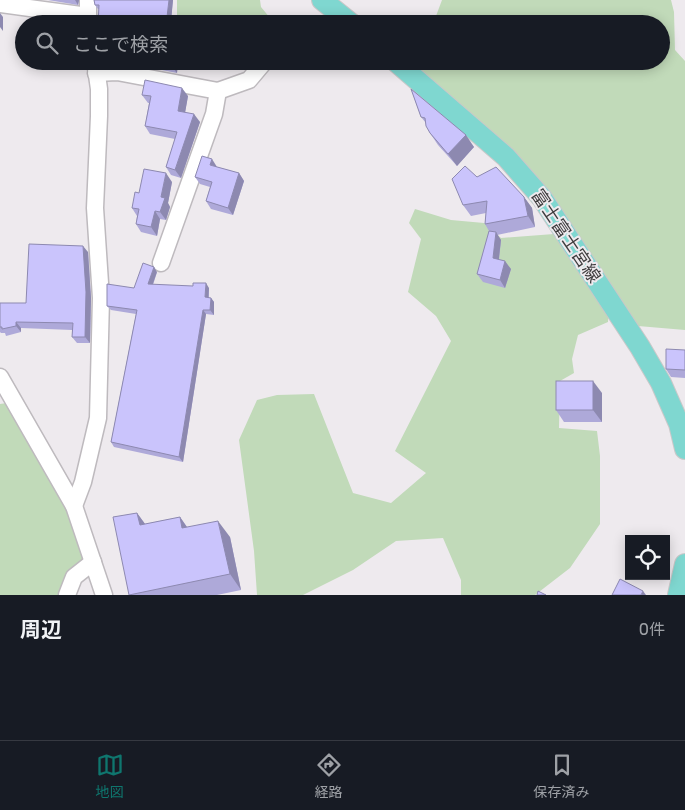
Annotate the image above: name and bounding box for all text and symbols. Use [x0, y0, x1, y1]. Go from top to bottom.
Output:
search box [15, 15, 670, 70]
icon: search [33, 29, 61, 57]
text: ここで検索 [73, 33, 168, 56]
street label: 富士富士宮線 [527, 185, 605, 287]
map controls [625, 535, 670, 580]
button: locate [625, 535, 670, 580]
text: 周辺 [20, 617, 62, 642]
text: 0件 [639, 620, 665, 639]
tab: 地図 [96, 751, 124, 801]
tab: 経路 [315, 751, 343, 801]
tab: 保存済み [534, 751, 590, 801]

